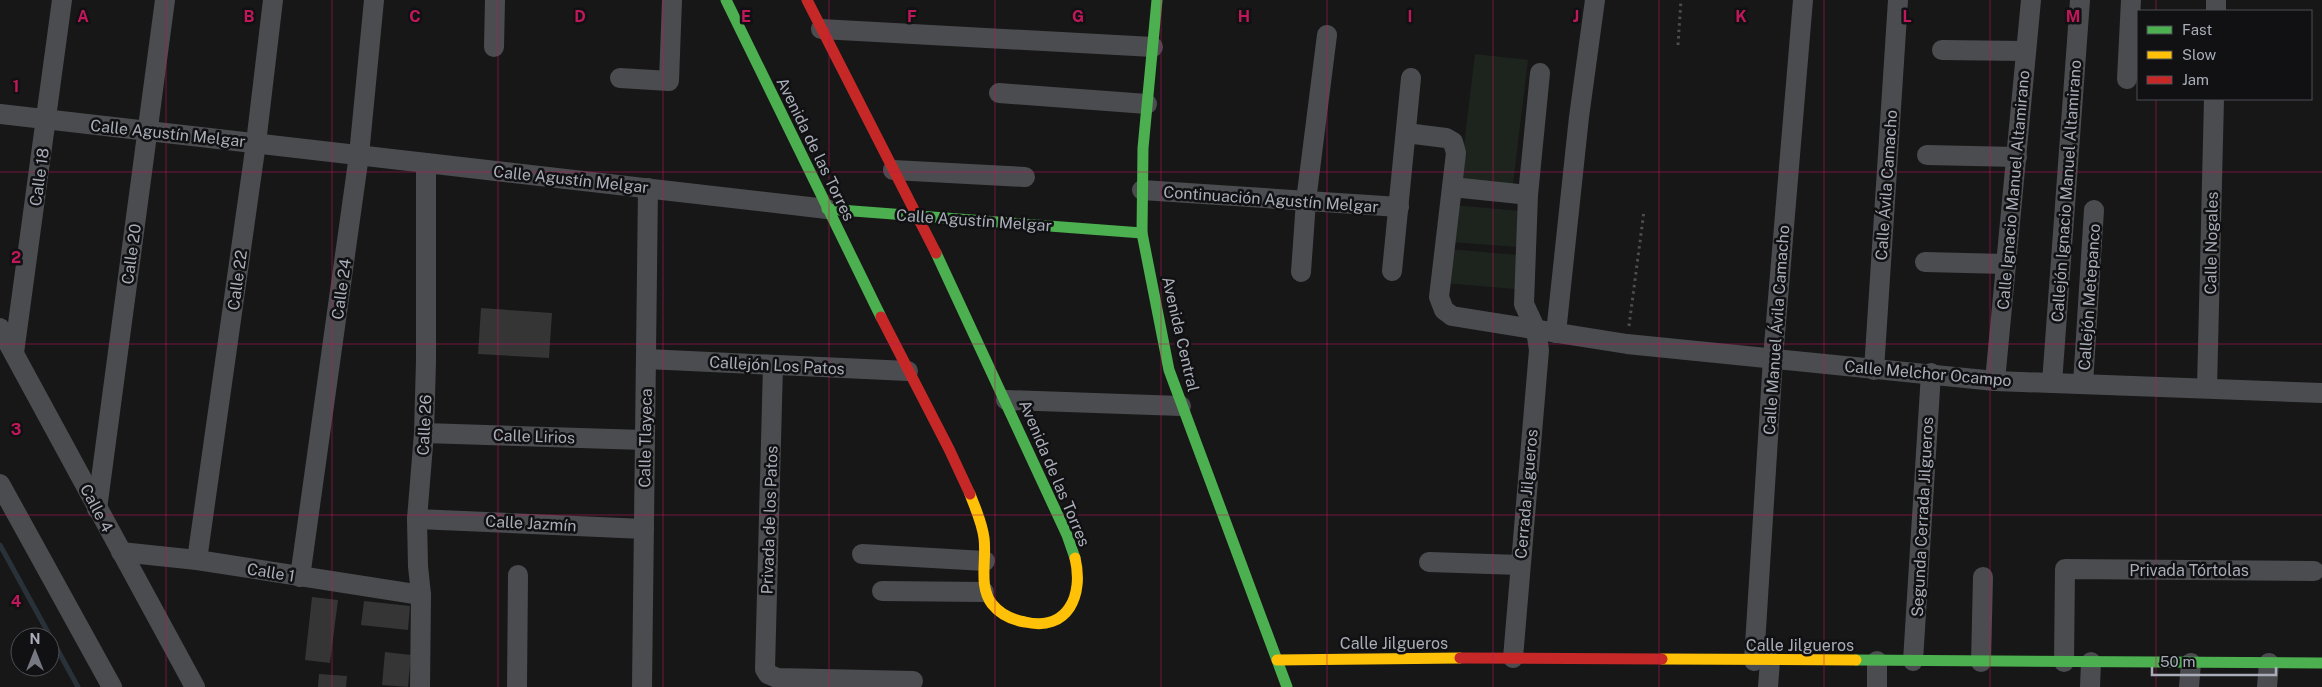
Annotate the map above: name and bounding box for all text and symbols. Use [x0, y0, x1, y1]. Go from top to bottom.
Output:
text: A [77, 7, 89, 26]
text: B [244, 7, 255, 26]
text: C [409, 7, 421, 26]
text: D [574, 7, 586, 26]
text: E [741, 7, 751, 26]
text: F [907, 7, 917, 26]
text: G [1072, 7, 1084, 26]
text: H [1238, 7, 1250, 26]
text: I [1408, 7, 1412, 26]
text: J [1573, 7, 1579, 26]
text: K [1735, 7, 1747, 26]
text: L [1902, 7, 1912, 26]
text: M [2066, 7, 2080, 26]
legend [2137, 10, 2312, 100]
text: Fast [2182, 21, 2212, 38]
text: Slow [2182, 46, 2217, 63]
street label: Callejón Ignacio Manuel Altamirano [2048, 59, 2085, 323]
street label: Calle Ignacio Manuel Altamirano [1994, 69, 2033, 311]
text: Jam [2182, 71, 2209, 88]
street label: Avenida de las Torres [773, 74, 859, 224]
text: 1 [13, 77, 19, 96]
street label: Calle Ávila Camacho [1871, 109, 1901, 261]
street label: Calle Agustín Melgar [89, 116, 247, 151]
street label: Calle 18 [26, 147, 53, 207]
street label: Calle Agustín Melgar [492, 162, 650, 197]
street label: Continuación Agustín Melgar [1163, 183, 1379, 216]
street label: Calle Nogales [2201, 191, 2222, 295]
street label: Calle Agustín Melgar [896, 206, 1052, 235]
street label: Calle 20 [118, 222, 145, 286]
street label: Callejón Metepanco [2075, 223, 2104, 371]
street label: Calle Manuel Ávila Camacho [1759, 224, 1793, 436]
text: 2 [11, 248, 21, 267]
street label: Calle 22 [224, 249, 251, 311]
street label: Calle 24 [328, 257, 355, 321]
street label: Avenida Central [1158, 275, 1203, 394]
street label: Callejón Los Patos [709, 352, 845, 379]
street label: Calle Melchor Ocampo [1844, 357, 2012, 390]
street label: Calle Tlayeca [635, 388, 656, 488]
street label: Calle 26 [413, 394, 436, 456]
street label: Avenida de las Torres [1015, 397, 1094, 549]
street label: Segunda Cerrada Jilgueros [1908, 416, 1937, 618]
text: 3 [11, 420, 21, 439]
street label: Calle Lirios [493, 426, 575, 447]
street label: Cerrada Jilgueros [1511, 428, 1542, 560]
street label: Privada de los Patos [757, 445, 782, 595]
street label: Calle 4 [76, 481, 117, 536]
street label: Calle Jazmín [485, 512, 577, 535]
street label: Calle 1 [246, 559, 296, 586]
street label: Privada Tórtolas [2129, 561, 2249, 580]
text: 4 [11, 592, 22, 611]
north arrow [10, 627, 60, 677]
text: N [30, 631, 40, 647]
street label: Calle Jilgueros [1340, 634, 1448, 653]
street label: Calle Jilgueros [1746, 636, 1854, 655]
scale bar [2152, 644, 2276, 676]
text: 50 m [2160, 653, 2195, 670]

